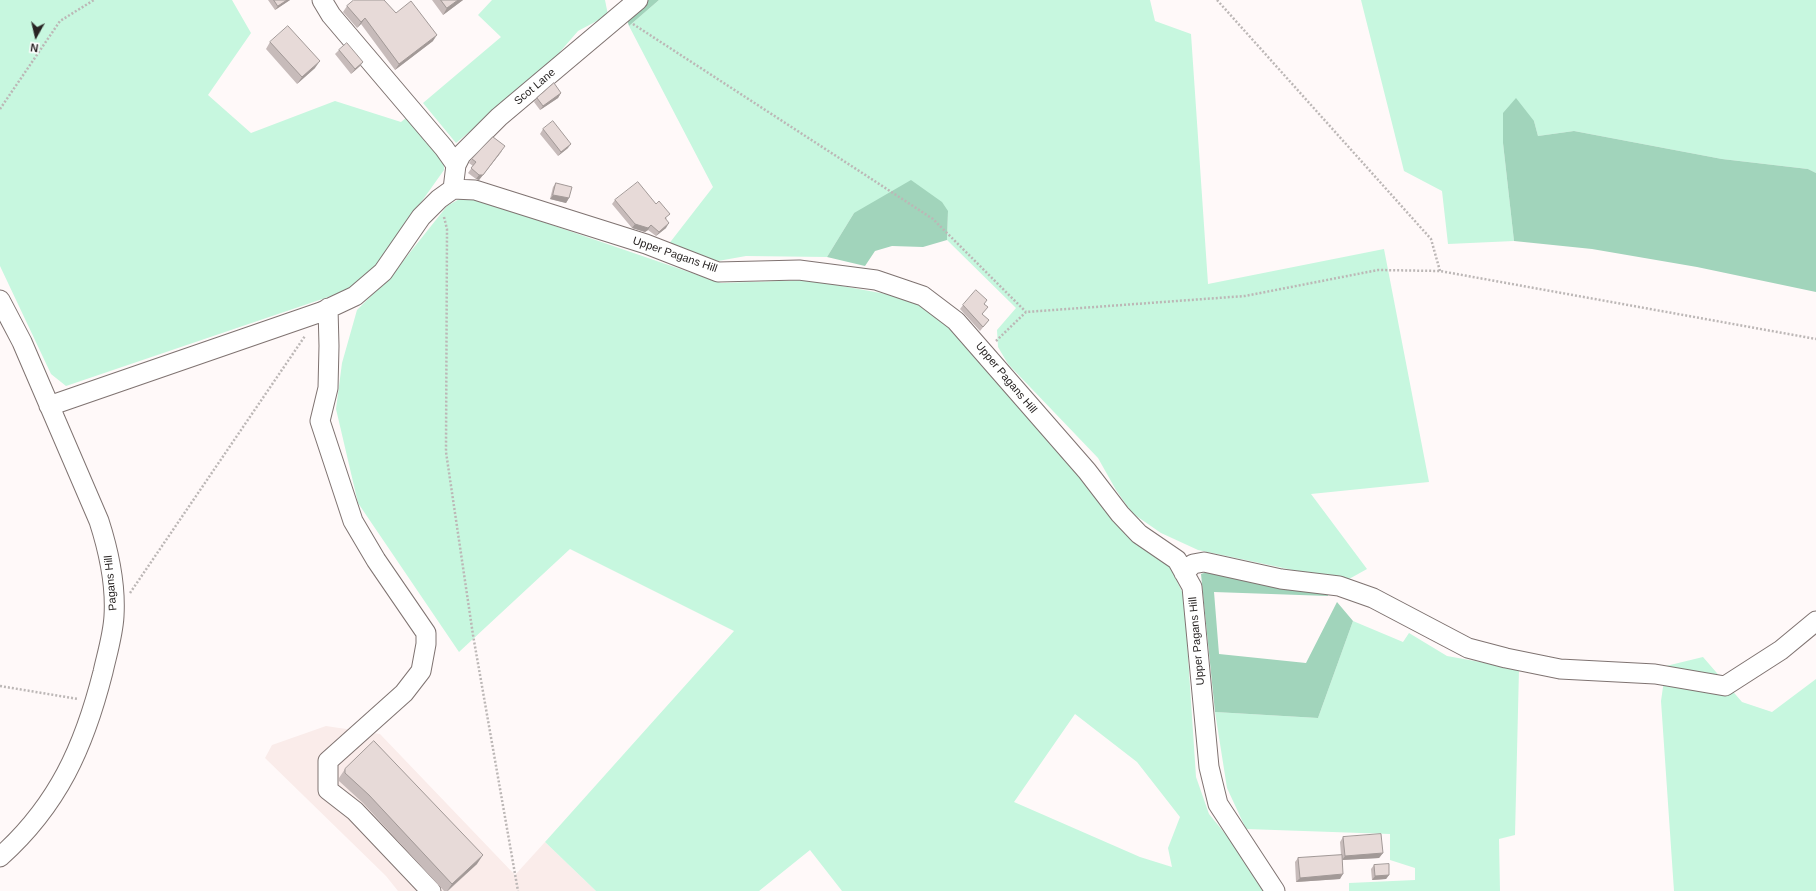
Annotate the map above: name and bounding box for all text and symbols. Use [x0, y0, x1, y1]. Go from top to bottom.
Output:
north arrow [16, 16, 56, 56]
text: N [30, 41, 39, 54]
street label: Scot Lane [512, 66, 558, 108]
street label: Upper Pagans Hill [631, 234, 719, 276]
street label: Upper Pagans Hill [972, 340, 1040, 416]
street label: Pagans Hill [102, 555, 120, 611]
street label: Upper Pagans Hill [1187, 596, 1207, 686]

